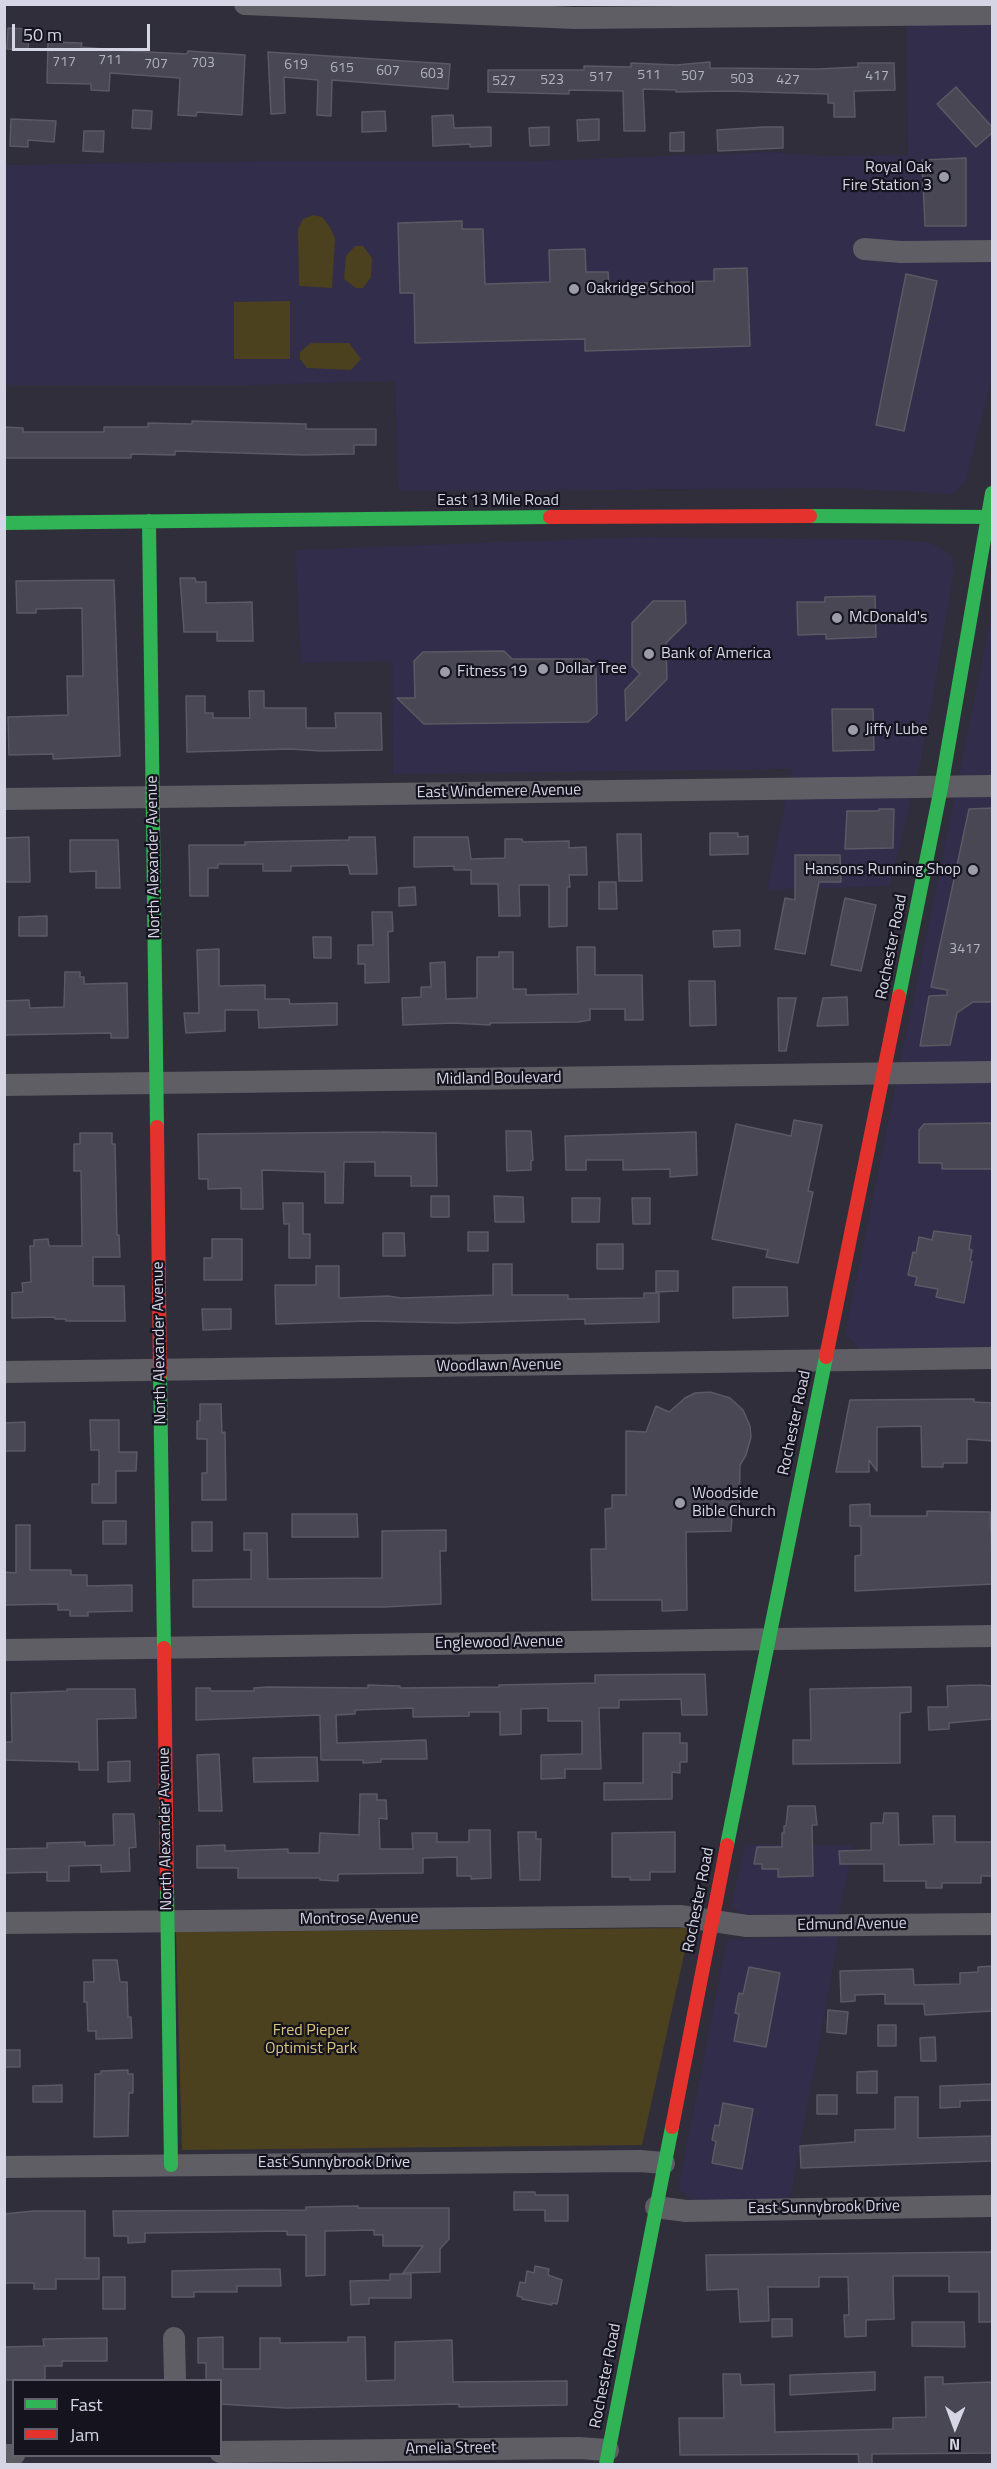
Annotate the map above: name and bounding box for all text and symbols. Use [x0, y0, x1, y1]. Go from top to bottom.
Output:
scale bar [15, 12, 153, 50]
text: 50 m [23, 21, 62, 48]
house number: 711 [98, 53, 122, 69]
house number: 717 [52, 55, 76, 71]
house number: 703 [191, 56, 215, 72]
house number: 707 [144, 57, 168, 73]
house number: 619 [284, 58, 308, 74]
house number: 615 [330, 61, 354, 77]
house number: 607 [376, 64, 400, 80]
house number: 603 [420, 67, 444, 83]
house number: 511 [637, 68, 661, 84]
house number: 507 [681, 69, 705, 85]
house number: 417 [865, 69, 889, 85]
house number: 517 [589, 70, 613, 86]
house number: 503 [730, 72, 754, 88]
house number: 523 [540, 73, 564, 89]
house number: 427 [776, 73, 800, 89]
house number: 527 [492, 74, 516, 90]
place label: Royal Oak Fire Station 3 [842, 158, 932, 196]
marker: Royal Oak Fire Station 3 [937, 170, 951, 184]
place label: Oakridge School [586, 279, 694, 299]
marker: Oakridge School [567, 282, 581, 296]
street label: East 13 Mile Road [437, 491, 559, 511]
place label: McDonald's [849, 608, 928, 628]
marker: McDonald's [830, 611, 844, 625]
place label: Bank of America [661, 644, 771, 664]
marker: Bank of America [642, 647, 656, 661]
place label: Dollar Tree [555, 659, 627, 679]
place label: Fitness 19 [457, 662, 528, 682]
marker: Dollar Tree [536, 662, 550, 676]
marker: Fitness 19 [438, 665, 452, 679]
place label: Jiffy Lube [865, 720, 928, 740]
marker: Jiffy Lube [846, 723, 860, 737]
street label: North Alexander Avenue [143, 775, 165, 939]
street label: East Windemere Avenue [416, 781, 582, 803]
place label: Hansons Running Shop [805, 860, 961, 880]
marker: Hansons Running Shop [966, 863, 980, 877]
street label: Rochester Road [872, 893, 912, 1001]
house number: 3417 [949, 942, 981, 958]
street label: Midland Boulevard [436, 1068, 562, 1090]
street label: North Alexander Avenue [149, 1261, 171, 1425]
street label: Woodlawn Avenue [436, 1355, 562, 1377]
street label: Rochester Road [775, 1369, 815, 1477]
place label: Woodside Bible Church [692, 1484, 776, 1522]
marker: Woodside Bible Church [673, 1496, 687, 1510]
street label: Englewood Avenue [435, 1632, 563, 1654]
street label: North Alexander Avenue [155, 1747, 177, 1911]
street label: Rochester Road [679, 1846, 719, 1954]
street label: Montrose Avenue [299, 1908, 419, 1930]
street label: Edmund Avenue [797, 1914, 907, 1936]
park label: Fred Pieper Optimist Park [265, 2021, 357, 2059]
street label: East Sunnybrook Drive [258, 2153, 410, 2173]
street label: East Sunnybrook Drive [748, 2197, 900, 2219]
street label: Rochester Road [586, 2322, 626, 2430]
legend [12, 2379, 222, 2457]
text: Fast [70, 2391, 103, 2418]
north arrow [925, 2397, 985, 2457]
text: Jam [70, 2421, 99, 2448]
text: N [949, 2433, 960, 2457]
street label: Amelia Street [405, 2439, 497, 2459]

